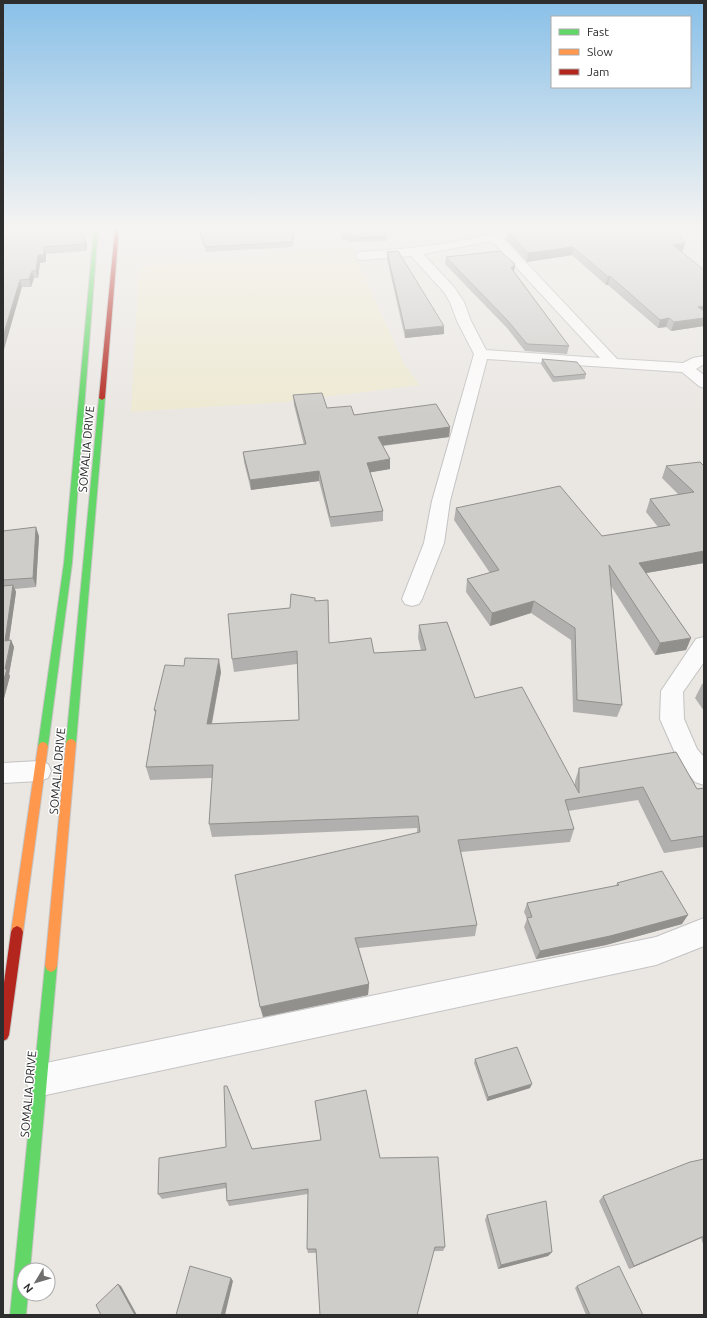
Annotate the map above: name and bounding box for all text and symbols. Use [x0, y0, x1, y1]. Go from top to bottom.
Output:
legend [551, 16, 691, 88]
text: Fast [587, 25, 609, 38]
text: Slow [587, 45, 613, 58]
text: Jam [587, 65, 609, 78]
street label: SOMALIA DRIVE [76, 405, 96, 493]
street label: SOMALIA DRIVE [47, 727, 67, 815]
street label: SOMALIA DRIVE [18, 1050, 38, 1138]
north arrow [16, 1262, 56, 1302]
text: N [21, 1281, 35, 1295]

